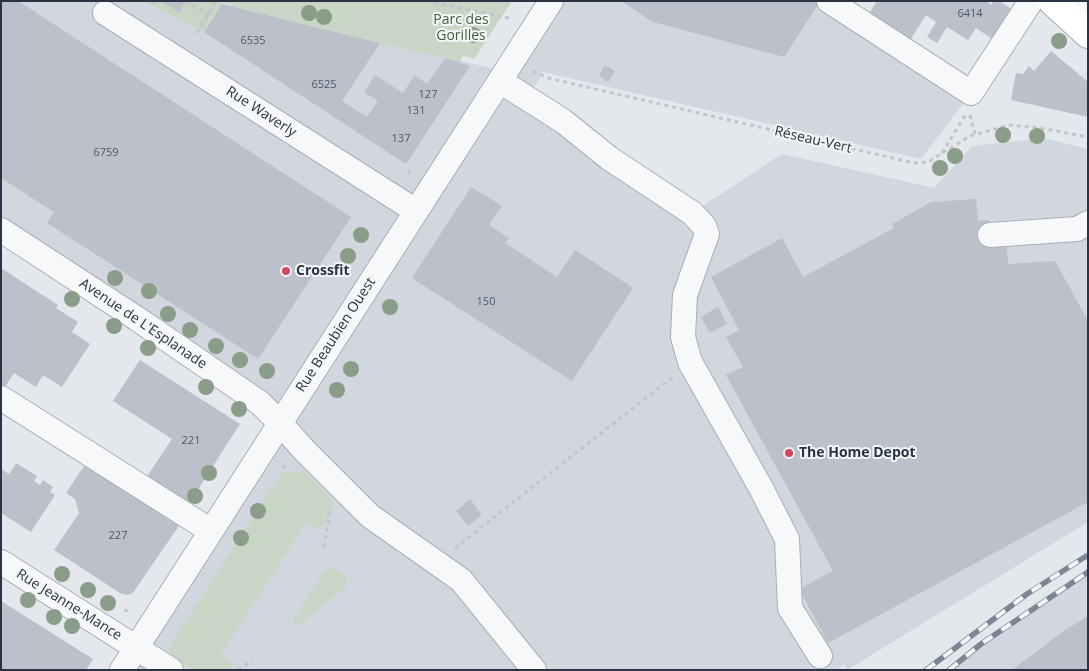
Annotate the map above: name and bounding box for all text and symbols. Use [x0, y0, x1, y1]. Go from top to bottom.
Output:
house number: 6414 [957, 7, 983, 21]
park label: Parc des Gorilles [433, 12, 489, 44]
house number: 6535 [240, 34, 266, 48]
house number: 6525 [311, 78, 337, 92]
street label: Rue Waverly [223, 83, 299, 141]
house number: 127 [419, 88, 437, 102]
house number: 131 [407, 104, 425, 118]
street label: Réseau-Vert [773, 123, 853, 157]
house number: 137 [392, 132, 410, 146]
house number: 6759 [93, 146, 119, 160]
place label: Crossfit [296, 263, 350, 279]
marker: Crossfit [280, 265, 292, 277]
street label: Avenue de L'Esplanade [76, 275, 210, 373]
street label: Rue Beaubien Ouest [293, 275, 379, 395]
house number: 150 [477, 295, 495, 309]
house number: 221 [182, 434, 200, 448]
place label: The Home Depot [799, 445, 915, 461]
marker: The Home Depot [783, 447, 795, 459]
house number: 227 [109, 529, 127, 543]
street label: Rue Jeanne-Mance [13, 566, 125, 644]

